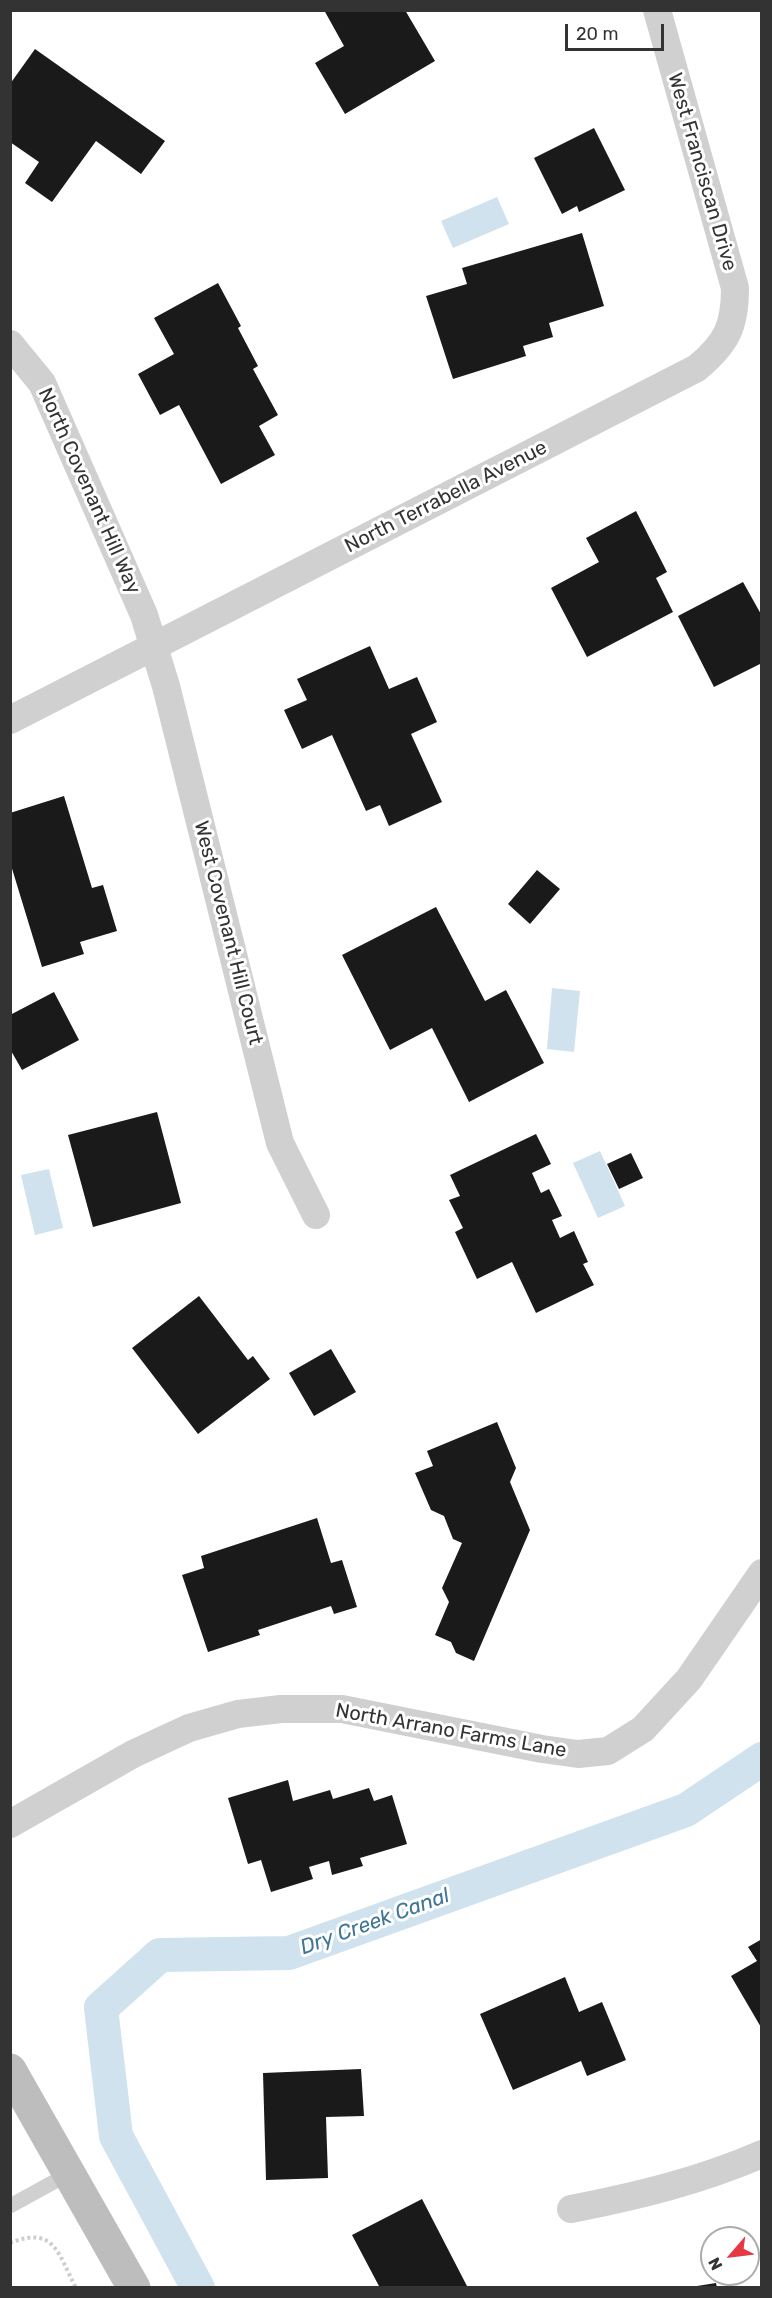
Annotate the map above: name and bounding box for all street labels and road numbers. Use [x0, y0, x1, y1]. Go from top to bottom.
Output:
street label: West Franciscan Drive [662, 70, 742, 274]
street label: North Covenant Hill Way [33, 384, 145, 598]
street label: North Terrabella Avenue [341, 436, 551, 558]
street label: West Covenant Hill Court [189, 819, 267, 1047]
street label: North Arrano Farms Lane [334, 1699, 568, 1763]

